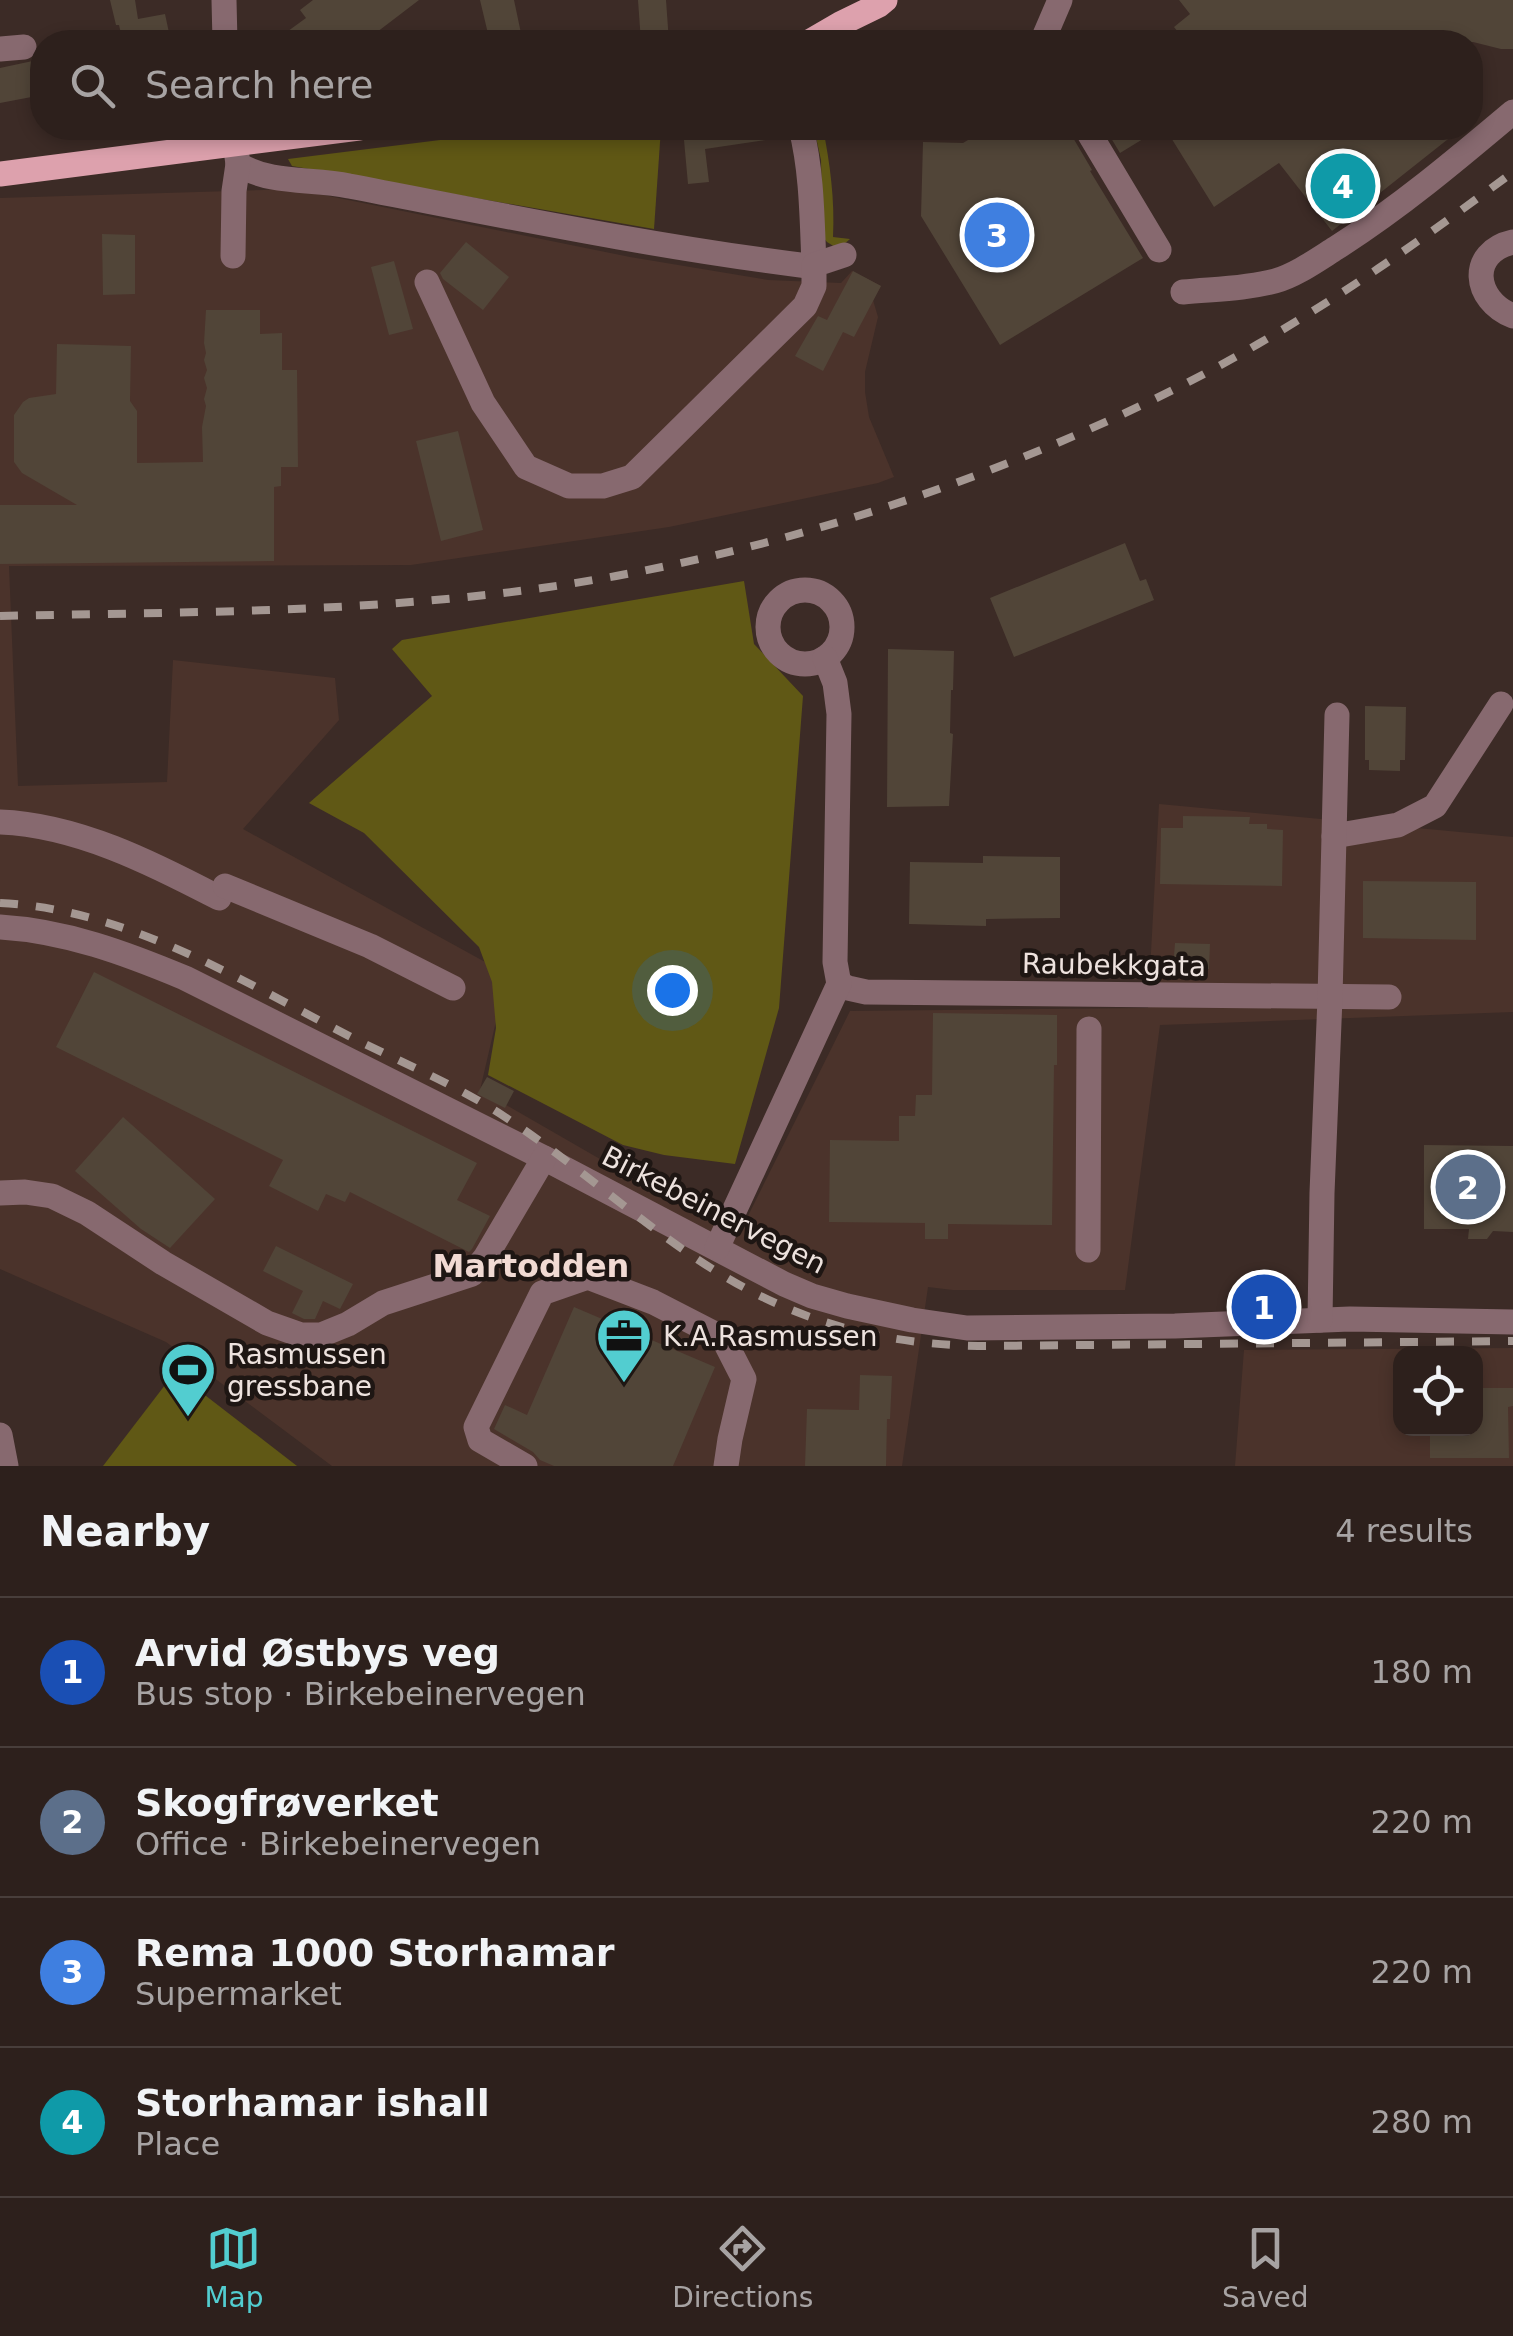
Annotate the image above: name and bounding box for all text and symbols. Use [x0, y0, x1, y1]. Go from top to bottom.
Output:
search box [30, 30, 1483, 140]
icon: search [65, 58, 120, 113]
text: Search here [145, 63, 373, 107]
pin: 4 [1310, 148, 1376, 224]
pin: 3 [964, 198, 1030, 272]
street label: Raubekkgata [1022, 947, 1206, 983]
your location [647, 965, 698, 1016]
street label: Birkebeinervegen [597, 1139, 831, 1281]
pin: 2 [1436, 1150, 1500, 1224]
district label: Martodden [433, 1247, 629, 1285]
pin: 1 [1232, 1270, 1296, 1344]
office icon: K.A.Rasmussen [594, 1306, 654, 1385]
place label: K.A.Rasmussen [663, 1320, 878, 1353]
place label: Rasmussen gressbane [227, 1338, 387, 1403]
sports icon: Rasmussen gressbane [158, 1340, 218, 1419]
map controls [1393, 1346, 1483, 1436]
button: locate [1393, 1346, 1483, 1436]
text: Nearby [40, 1507, 210, 1556]
text: 4 results [1335, 1512, 1473, 1550]
text: Arvid Østbys veg [135, 1631, 500, 1675]
text: 1 [61, 1653, 84, 1691]
text: 180 m [1371, 1653, 1473, 1691]
text: Bus stop · Birkebeinervegen [135, 1675, 586, 1713]
text: Skogfrøverket [135, 1781, 439, 1825]
text: 2 [61, 1803, 84, 1841]
text: 220 m [1371, 1803, 1473, 1841]
text: Office · Birkebeinervegen [135, 1825, 541, 1863]
text: Rema 1000 Storhamar [135, 1931, 615, 1975]
text: 3 [61, 1953, 84, 1991]
text: 220 m [1371, 1953, 1473, 1991]
text: Supermarket [135, 1975, 342, 2013]
text: Storhamar ishall [135, 2081, 490, 2125]
text: 4 [61, 2103, 84, 2141]
text: 280 m [1371, 2103, 1473, 2141]
text: Place [135, 2125, 220, 2163]
tab: Map [204, 2221, 263, 2314]
tab: Directions [672, 2221, 813, 2314]
tab: Saved [1222, 2221, 1309, 2314]

